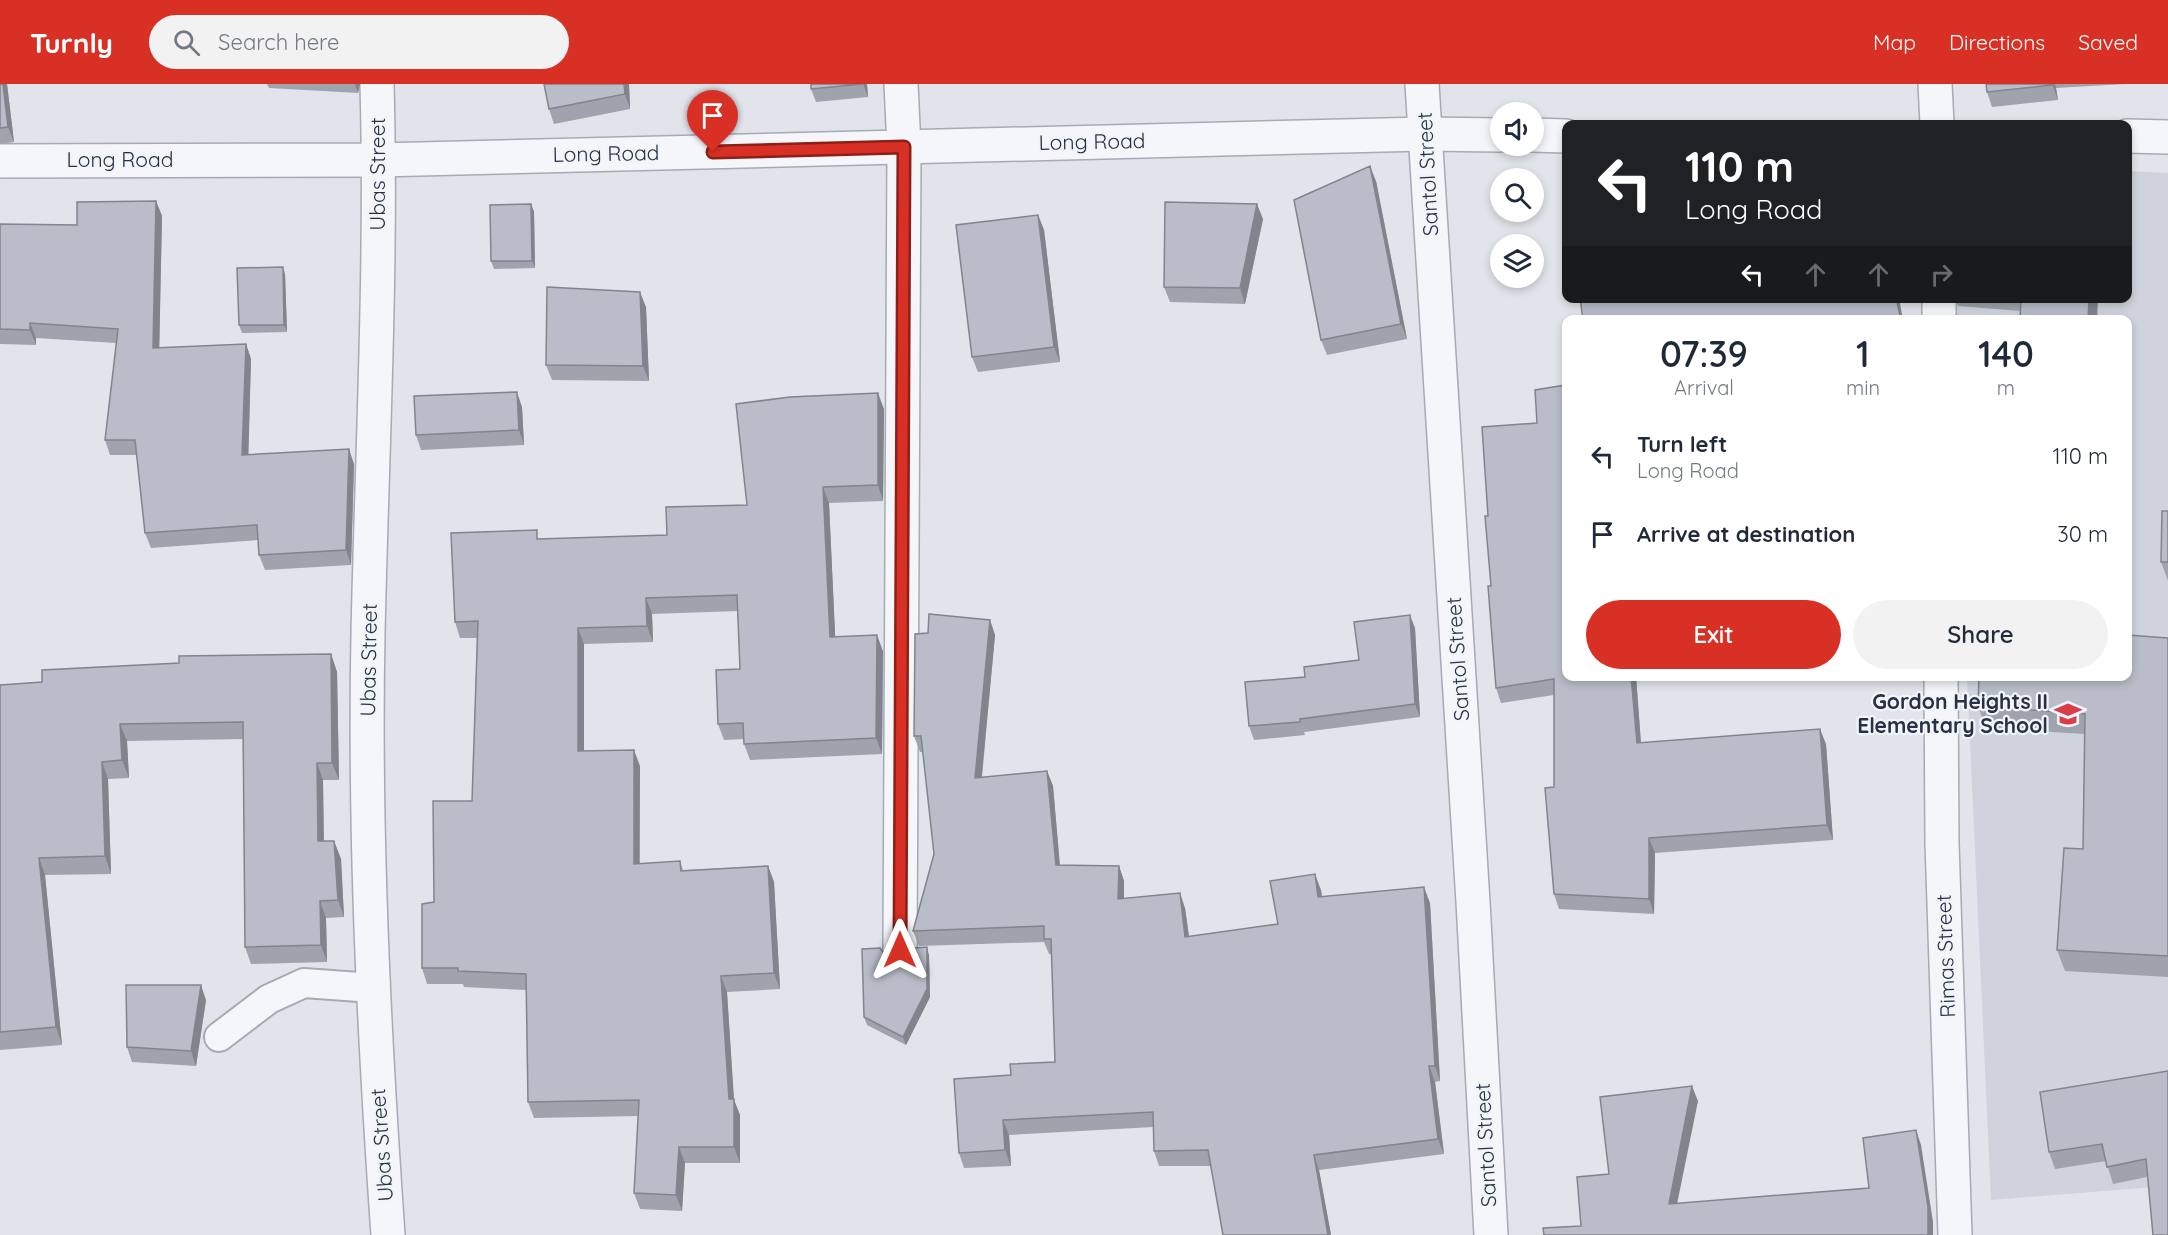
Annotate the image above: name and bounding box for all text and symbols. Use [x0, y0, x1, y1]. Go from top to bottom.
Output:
search box [149, 15, 569, 69]
text: Turnly [30, 25, 113, 60]
icon: search [170, 26, 203, 59]
text: Search here [218, 28, 339, 56]
text: Map [1873, 29, 1916, 55]
text: Directions [1949, 29, 2045, 55]
text: Saved [2078, 29, 2138, 55]
pin [687, 90, 738, 152]
icon: arrive [696, 99, 729, 132]
map controls [1490, 102, 1544, 288]
button: sound [1490, 102, 1544, 156]
street label: Santol Street [1411, 111, 1443, 237]
street label: Ubas Street [364, 117, 390, 231]
street label: Long Road [1038, 127, 1146, 155]
street label: Long Road [552, 139, 660, 167]
text: 110 m [1685, 140, 1794, 193]
icon: left [1586, 144, 1664, 222]
street label: Long Road [67, 146, 173, 172]
button: search [1490, 168, 1544, 222]
text: Long Road [1685, 192, 1822, 226]
button: layers [1490, 234, 1544, 288]
icon: left [1736, 258, 1769, 291]
icon: ahead [1799, 258, 1832, 291]
icon: ahead [1862, 258, 1895, 291]
icon: right [1925, 258, 1958, 291]
text: 07:39 [1660, 331, 1748, 376]
text: 1 [1856, 331, 1870, 376]
text: 140 [1978, 331, 2034, 376]
text: Arrival [1674, 375, 1734, 400]
text: min [1846, 375, 1880, 400]
text: m [1997, 375, 2015, 400]
text: Turn left [1637, 430, 1727, 458]
icon: left [1586, 440, 1619, 473]
text: 110 m [2053, 442, 2108, 470]
text: Long Road [1637, 458, 1739, 483]
icon: arrive [1586, 518, 1619, 551]
text: Arrive at destination [1637, 520, 1855, 548]
text: 30 m [2057, 520, 2108, 548]
street label: Santol Street [1440, 596, 1474, 722]
button: Exit [1586, 600, 1841, 669]
button: Share [1853, 600, 2108, 669]
street label: Ubas Street [354, 603, 382, 717]
place label: Gordon Heights II Elementary School [1857, 688, 2048, 738]
school or university icon: Gordon Heights II Elementary School [2053, 699, 2083, 729]
street label: Rimas Street [1930, 894, 1960, 1018]
position arrow [868, 918, 932, 982]
street label: Santol Street [1469, 1082, 1501, 1208]
street label: Ubas Street [364, 1088, 398, 1203]

